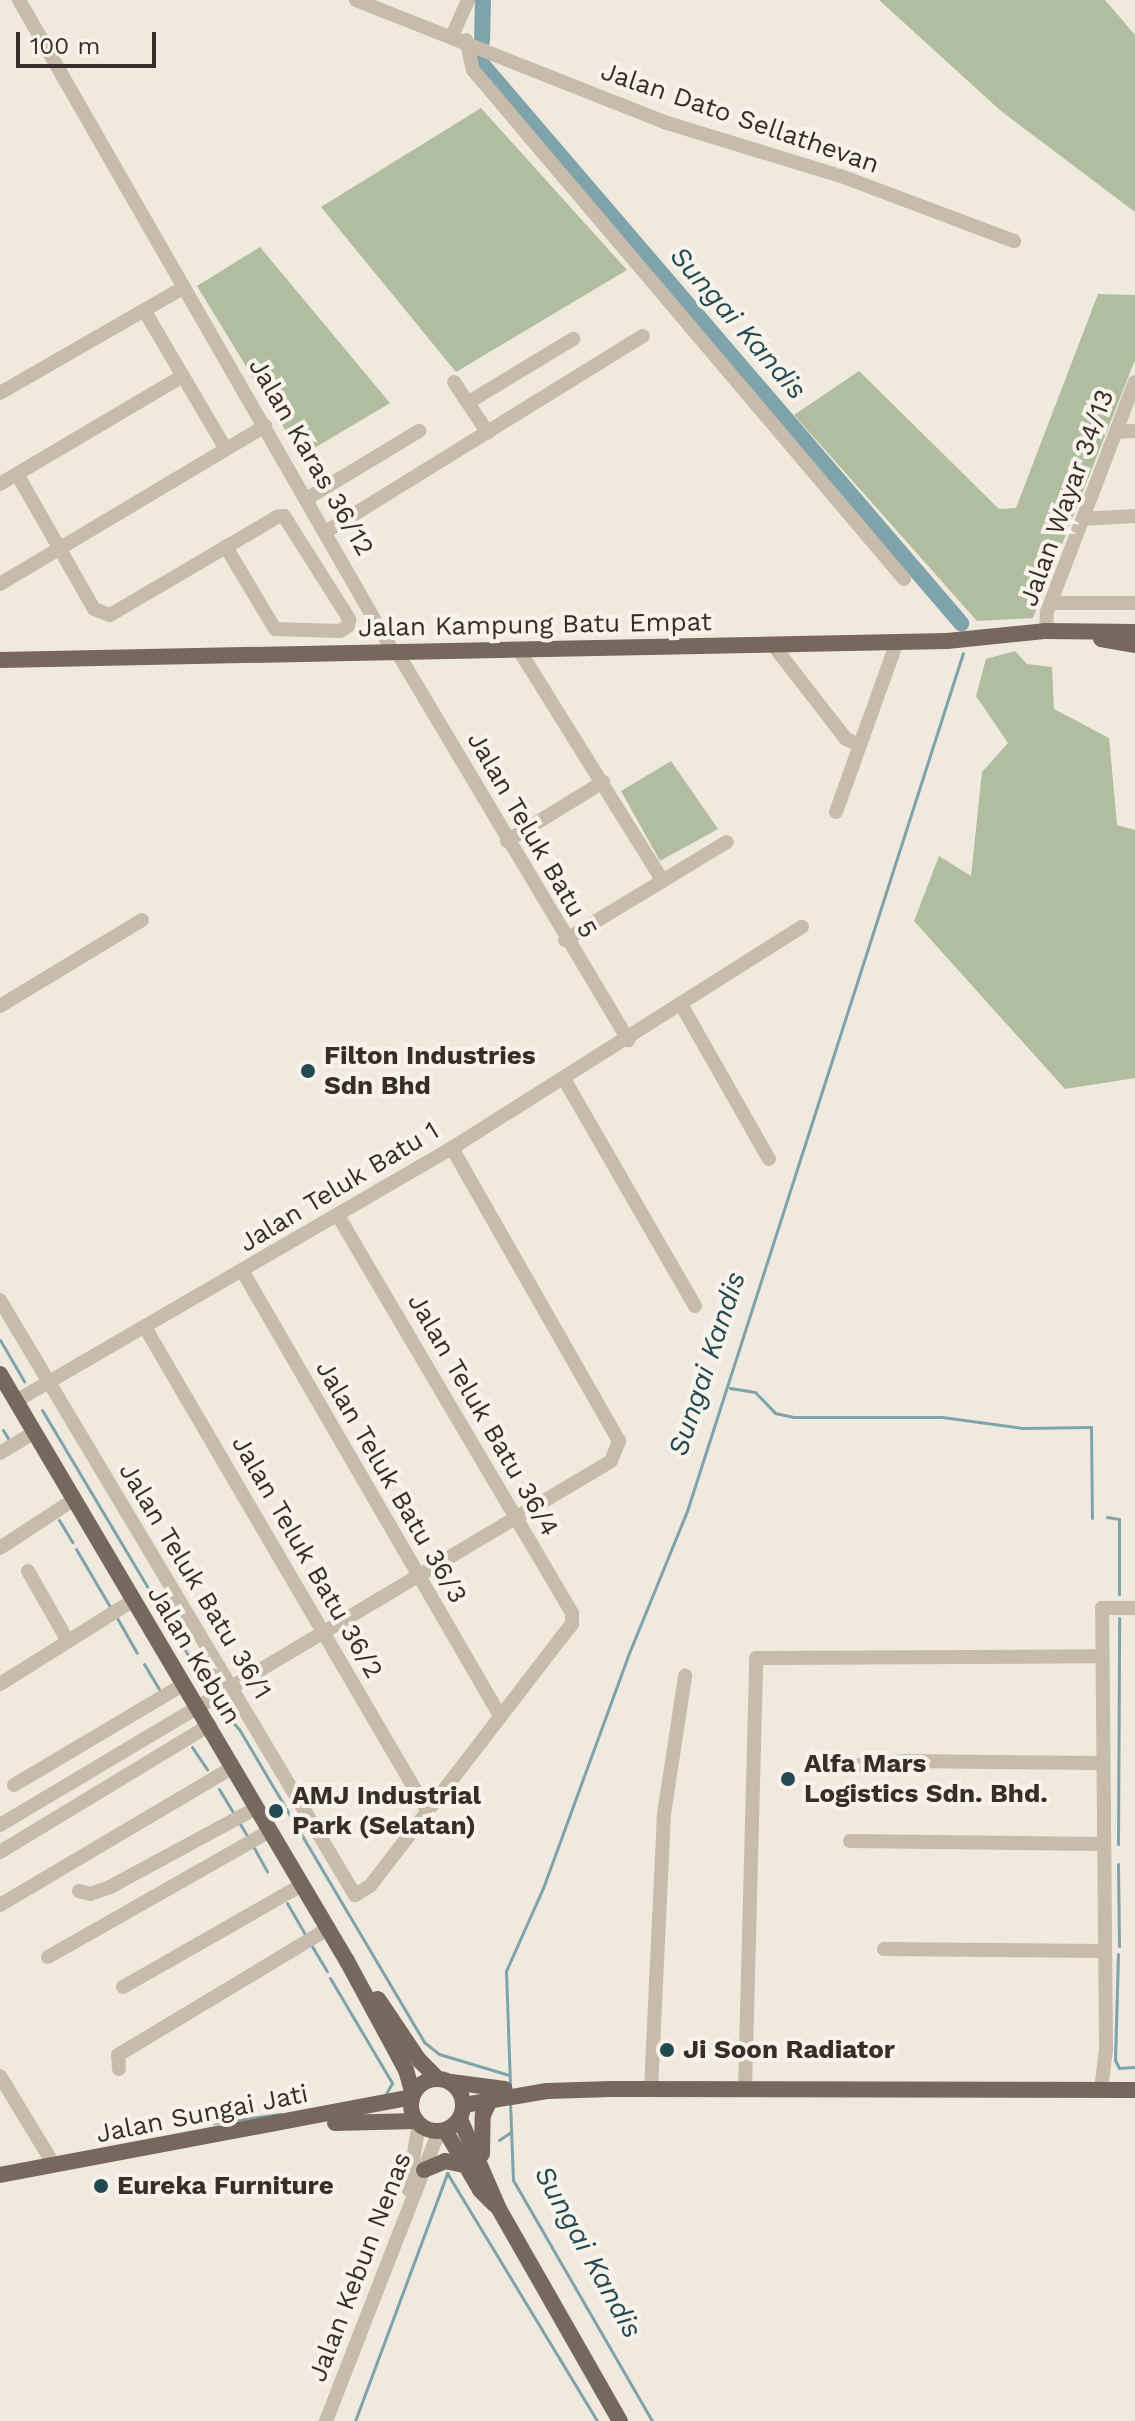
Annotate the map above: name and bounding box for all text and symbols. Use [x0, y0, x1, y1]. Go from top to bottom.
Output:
scale bar [20, 16, 160, 66]
text: 100 m [30, 32, 100, 60]
street label: Jalan Dato Sellathevan [597, 56, 883, 180]
water label: Sungai Kandis [662, 240, 814, 406]
street label: Jalan Karas 36/12 [242, 353, 380, 561]
street label: Jalan Wayar 34/13 [1013, 385, 1121, 611]
street label: Jalan Kampung Batu Empat [358, 606, 712, 644]
street label: Jalan Teluk Batu 5 [460, 726, 604, 944]
place label: Filton Industries Sdn Bhd [324, 1040, 536, 1102]
marker: Filton Industries Sdn Bhd [299, 1062, 317, 1080]
street label: Jalan Teluk Batu 1 [233, 1115, 445, 1259]
water label: Sungai Kandis [661, 1268, 753, 1460]
street label: Jalan Teluk Batu 36/4 [400, 1288, 566, 1542]
street label: Jalan Teluk Batu 36/3 [308, 1354, 474, 1610]
street label: Jalan Teluk Batu 36/2 [224, 1429, 390, 1685]
street label: Jalan Teluk Batu 36/1 [112, 1457, 278, 1705]
street label: Jalan Kebun [140, 1580, 248, 1730]
place label: Alfa Mars Logistics Sdn. Bhd. [804, 1748, 1048, 1810]
marker: Alfa Mars Logistics Sdn. Bhd. [779, 1770, 797, 1788]
place label: AMJ Industrial Park (Selatan) [292, 1780, 481, 1842]
marker: AMJ Industrial Park (Selatan) [267, 1802, 285, 1820]
place label: Ji Soon Radiator [683, 2034, 895, 2066]
marker: Ji Soon Radiator [658, 2041, 676, 2059]
street label: Jalan Sungai Jati [93, 2078, 311, 2150]
street label: Jalan Kebun Nenas [302, 2148, 418, 2386]
water label: Sungai Kandis [527, 2160, 649, 2344]
place label: Eureka Furniture [117, 2170, 334, 2202]
marker: Eureka Furniture [92, 2177, 110, 2195]

